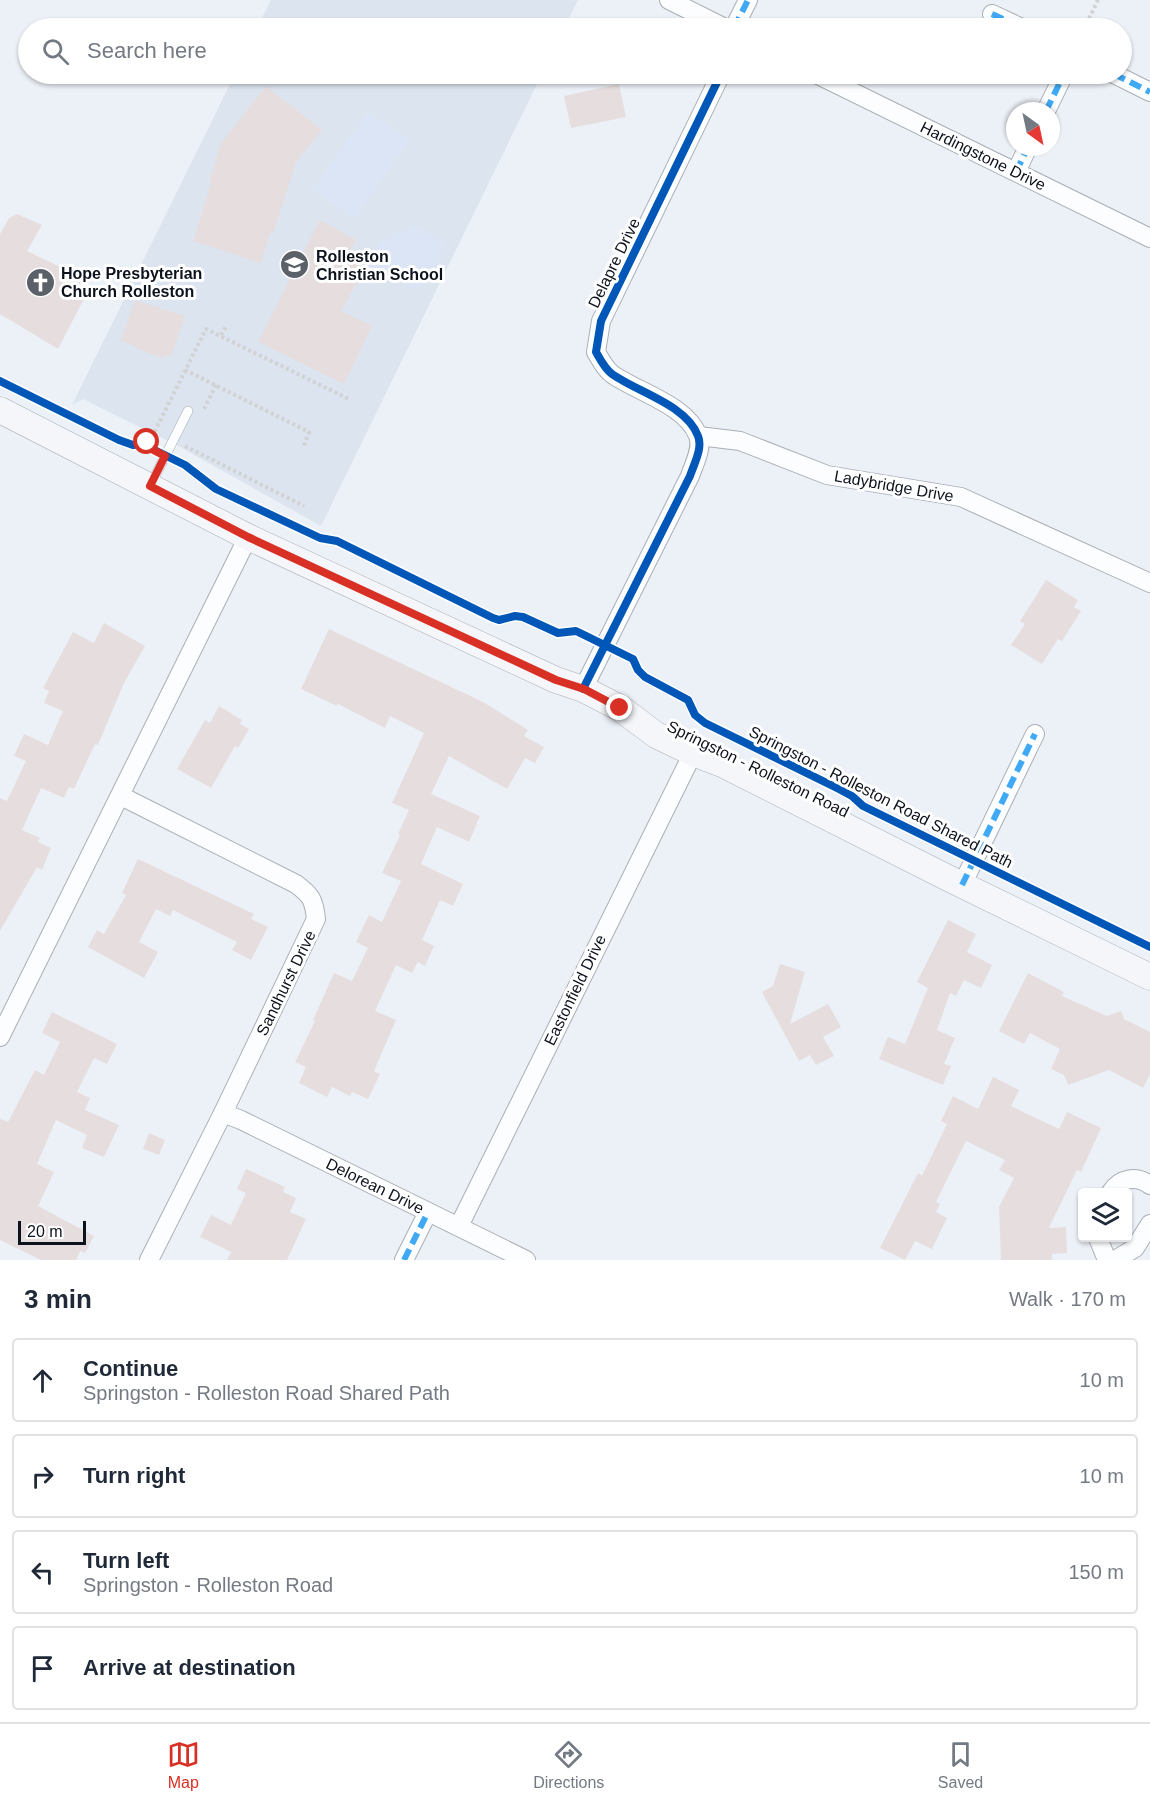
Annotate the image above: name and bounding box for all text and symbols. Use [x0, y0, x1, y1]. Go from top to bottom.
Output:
search box [18, 18, 1132, 84]
icon: search [39, 35, 72, 68]
text: Search here [87, 38, 207, 63]
north arrow [1006, 102, 1060, 156]
street label: Hardingstone Drive [918, 118, 1048, 194]
street label: Delapre Drive [585, 215, 643, 311]
place label: Rolleston Christian School [316, 248, 443, 283]
school or university icon: Rolleston Christian School [279, 249, 311, 281]
place label: Hope Presbyterian Church Rolleston [61, 265, 202, 300]
church icon: Hope Presbyterian Church Rolleston [24, 266, 56, 298]
route start [133, 428, 159, 454]
street label: Ladybridge Drive [833, 467, 955, 505]
route end [606, 694, 632, 720]
street label: Springston - Rolleston Road [664, 717, 852, 821]
street label: Springston - Rolleston Road Shared Path [746, 723, 1016, 871]
street label: Sandhurst Drive [253, 928, 319, 1038]
street label: Eastonfield Drive [541, 932, 609, 1048]
street label: Delorean Drive [323, 1155, 427, 1217]
map controls [1078, 1188, 1132, 1242]
button: layers [1078, 1188, 1132, 1242]
scale bar [18, 1218, 86, 1246]
text: 20 m [27, 1223, 63, 1240]
text: 3 min [24, 1284, 92, 1314]
text: Walk · 170 m [1009, 1288, 1126, 1310]
text: Continue [83, 1356, 178, 1381]
icon: ahead [26, 1364, 59, 1397]
text: 10 m [1080, 1369, 1124, 1391]
text: Springston - Rolleston Road Shared Path [83, 1382, 450, 1404]
icon: right [26, 1460, 59, 1493]
text: Turn right [83, 1463, 185, 1488]
text: 10 m [1080, 1465, 1124, 1487]
text: Turn left [83, 1548, 169, 1573]
icon: left [26, 1556, 59, 1589]
text: 150 m [1068, 1561, 1124, 1583]
text: Springston - Rolleston Road [83, 1574, 333, 1596]
icon: arrive [26, 1652, 59, 1685]
text: Arrive at destination [83, 1655, 296, 1680]
tab: Map [167, 1738, 200, 1792]
tab: Directions [533, 1738, 604, 1792]
tab: Saved [938, 1738, 983, 1792]

